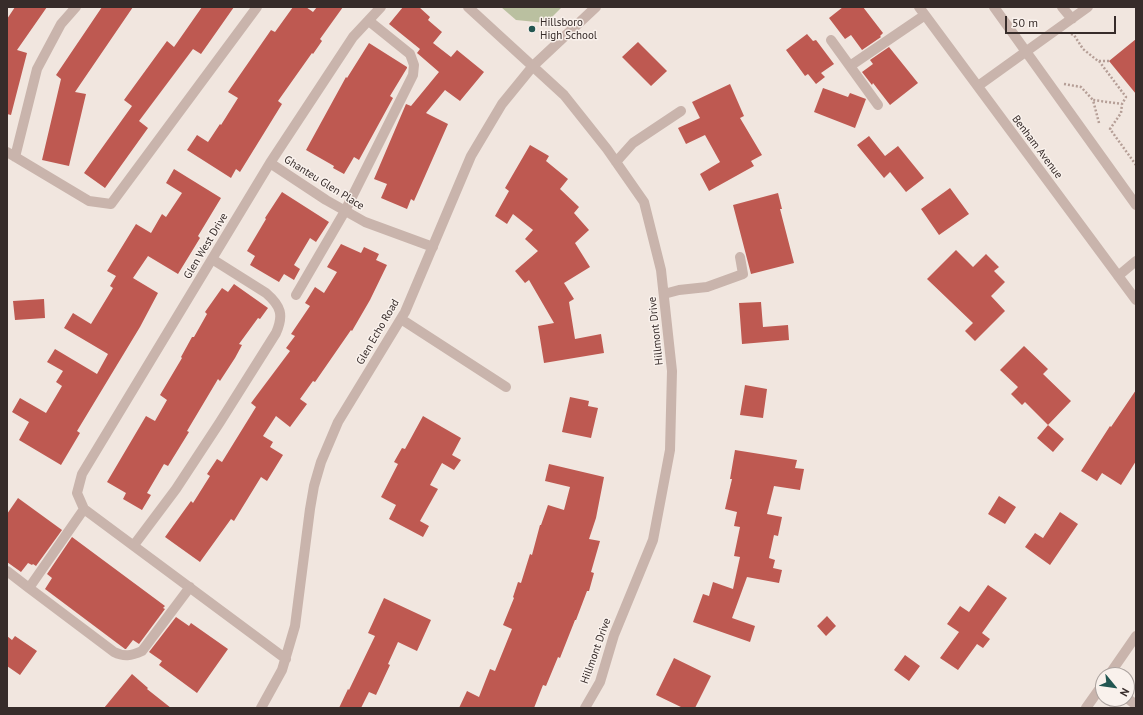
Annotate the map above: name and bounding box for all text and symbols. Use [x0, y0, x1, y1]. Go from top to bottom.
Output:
scale bar [1007, 8, 1118, 34]
text: 50 m [1012, 15, 1038, 30]
place label: Hillsboro High School [540, 16, 597, 42]
marker: Hillsboro High School [527, 24, 537, 34]
street label: Benham Avenue [1009, 113, 1065, 181]
street label: Ghanteu Glen Place [282, 153, 366, 213]
street label: Glen West Drive [181, 211, 231, 281]
street label: Hillmont Drive [646, 296, 666, 366]
street label: Glen Echo Road [354, 297, 402, 367]
street label: Hillmont Drive [578, 616, 614, 686]
north arrow [1095, 667, 1135, 707]
text: N [1117, 686, 1133, 699]

